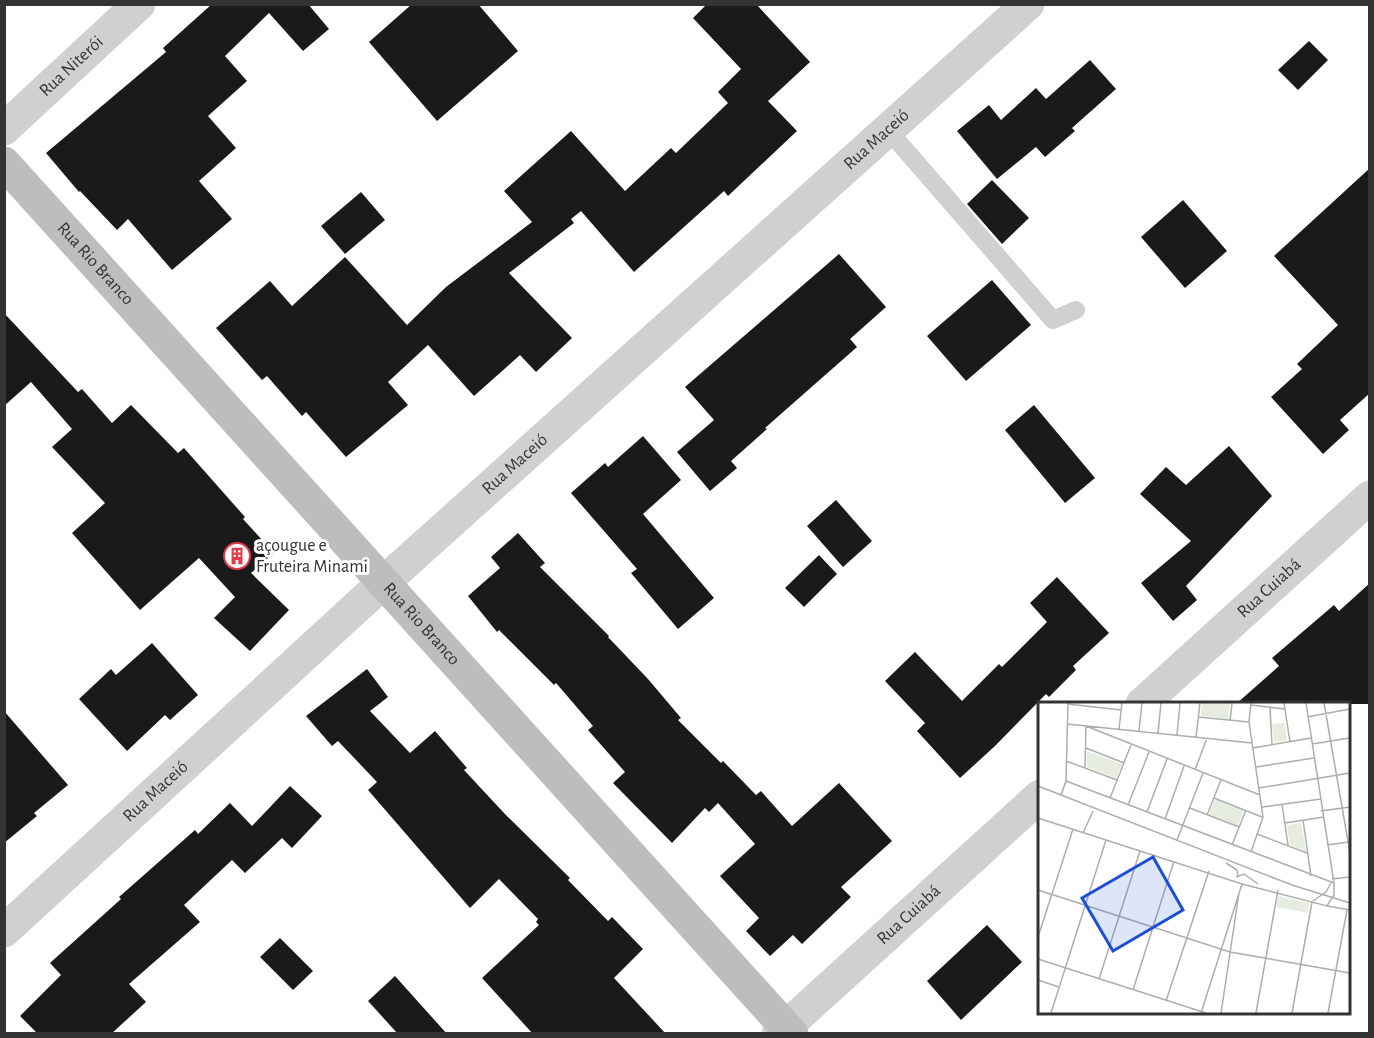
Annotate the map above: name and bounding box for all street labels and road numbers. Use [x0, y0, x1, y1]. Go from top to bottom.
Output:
street label: Rua Niterói [36, 33, 107, 100]
street label: Rua Maceió [841, 106, 913, 174]
street label: Rua Rio Branco [53, 219, 137, 309]
street label: Rua Maceió [479, 431, 551, 498]
street label: Rua Cuiabá [1234, 555, 1305, 622]
street label: Rua Rio Branco [380, 579, 463, 669]
street label: Rua Maceió [120, 758, 192, 826]
street label: Rua Cuiabá [874, 882, 944, 948]

